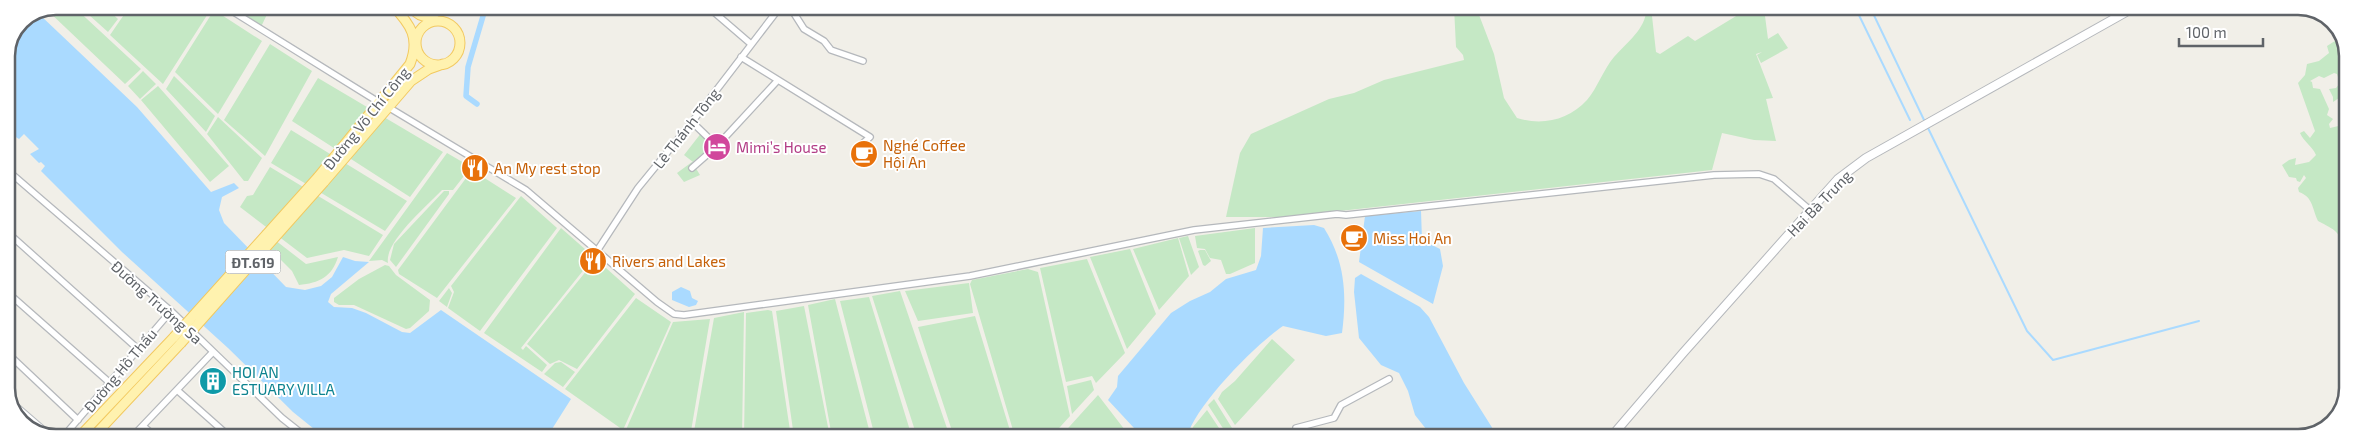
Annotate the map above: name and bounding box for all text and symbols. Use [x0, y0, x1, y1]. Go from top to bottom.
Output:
scale bar [2179, 15, 2263, 47]
text: 100 m [2186, 23, 2227, 41]
street label: Đường Võ Chí Công [319, 63, 413, 173]
street label: Lê Thánh Tông [649, 84, 723, 172]
hotel icon: Mimi’s House [702, 132, 732, 162]
place label: Nghé Coffee Hội An [883, 136, 966, 171]
place label: Mimi’s House [736, 138, 826, 156]
cafe icon: Nghé Coffee Hội An [849, 139, 879, 169]
restaurant icon: An My rest stop [460, 153, 490, 183]
place label: An My rest stop [494, 159, 601, 177]
street label: Hai Bà Trưng [1783, 166, 1856, 240]
cafe icon: Miss Hoi An [1339, 223, 1369, 253]
place label: Miss Hoi An [1373, 229, 1452, 247]
restaurant icon: Rivers and Lakes [578, 246, 608, 276]
road number: ĐT.619 [226, 250, 280, 274]
place label: Rivers and Lakes [612, 252, 726, 270]
street label: Đường Trường Sa [108, 257, 206, 347]
street label: Đường Hồ Thấu [80, 324, 160, 416]
place label: HOI AN ESTUARY VILLA [232, 363, 336, 398]
building icon: HOI AN ESTUARY VILLA [198, 366, 228, 396]

